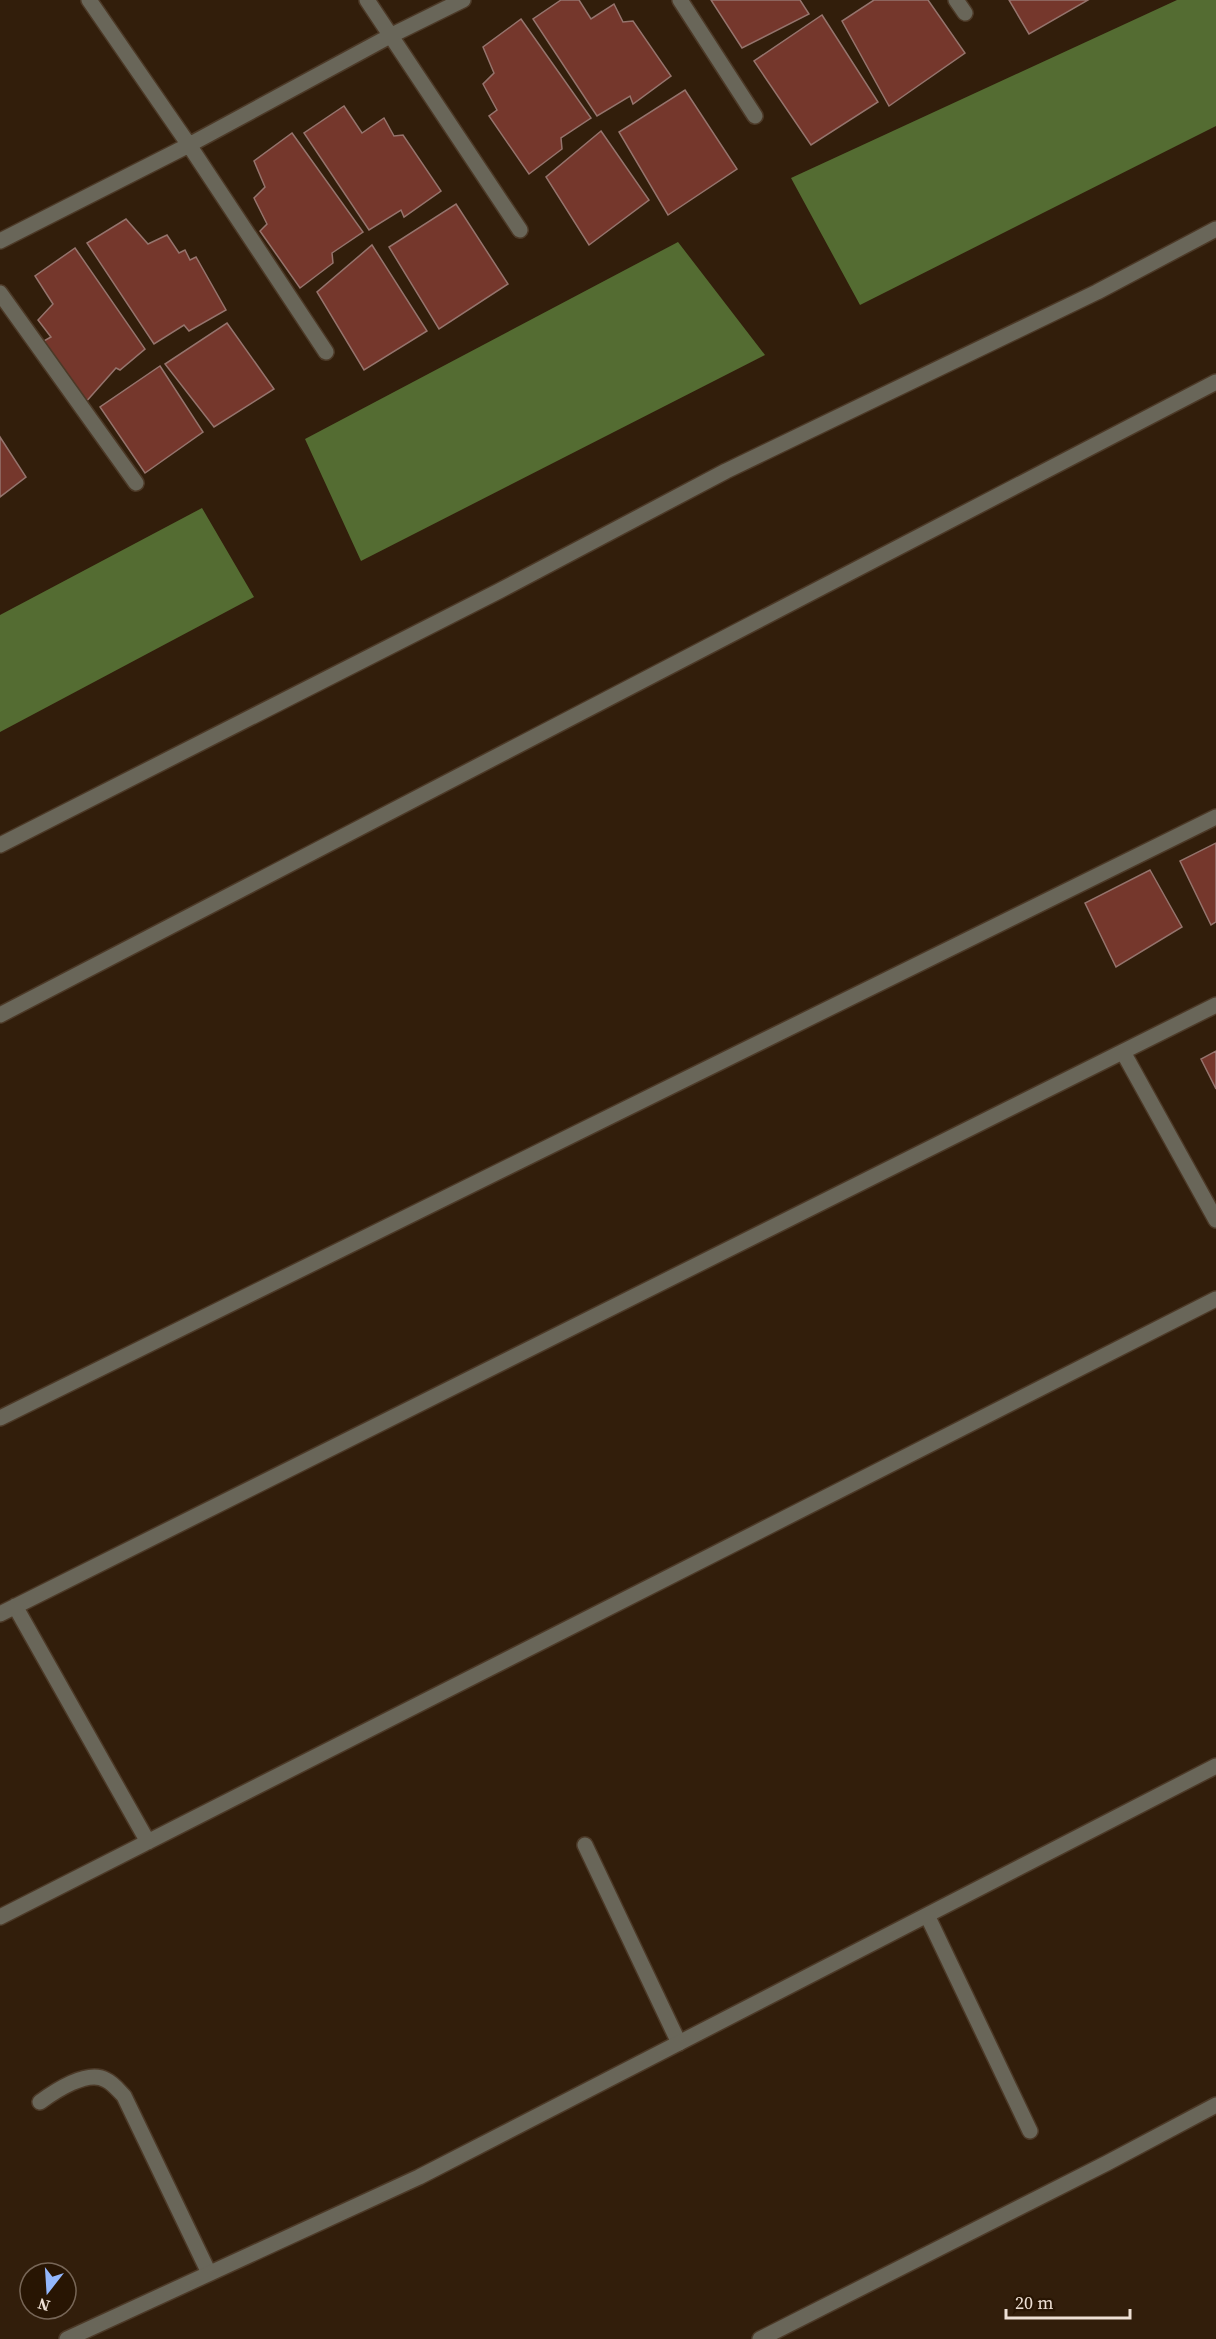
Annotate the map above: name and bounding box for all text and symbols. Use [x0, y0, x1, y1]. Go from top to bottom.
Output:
north arrow [18, 2261, 78, 2321]
scale bar [1006, 2282, 1130, 2320]
text: 20 m [1015, 2290, 1053, 2315]
text: N [34, 2293, 52, 2318]

